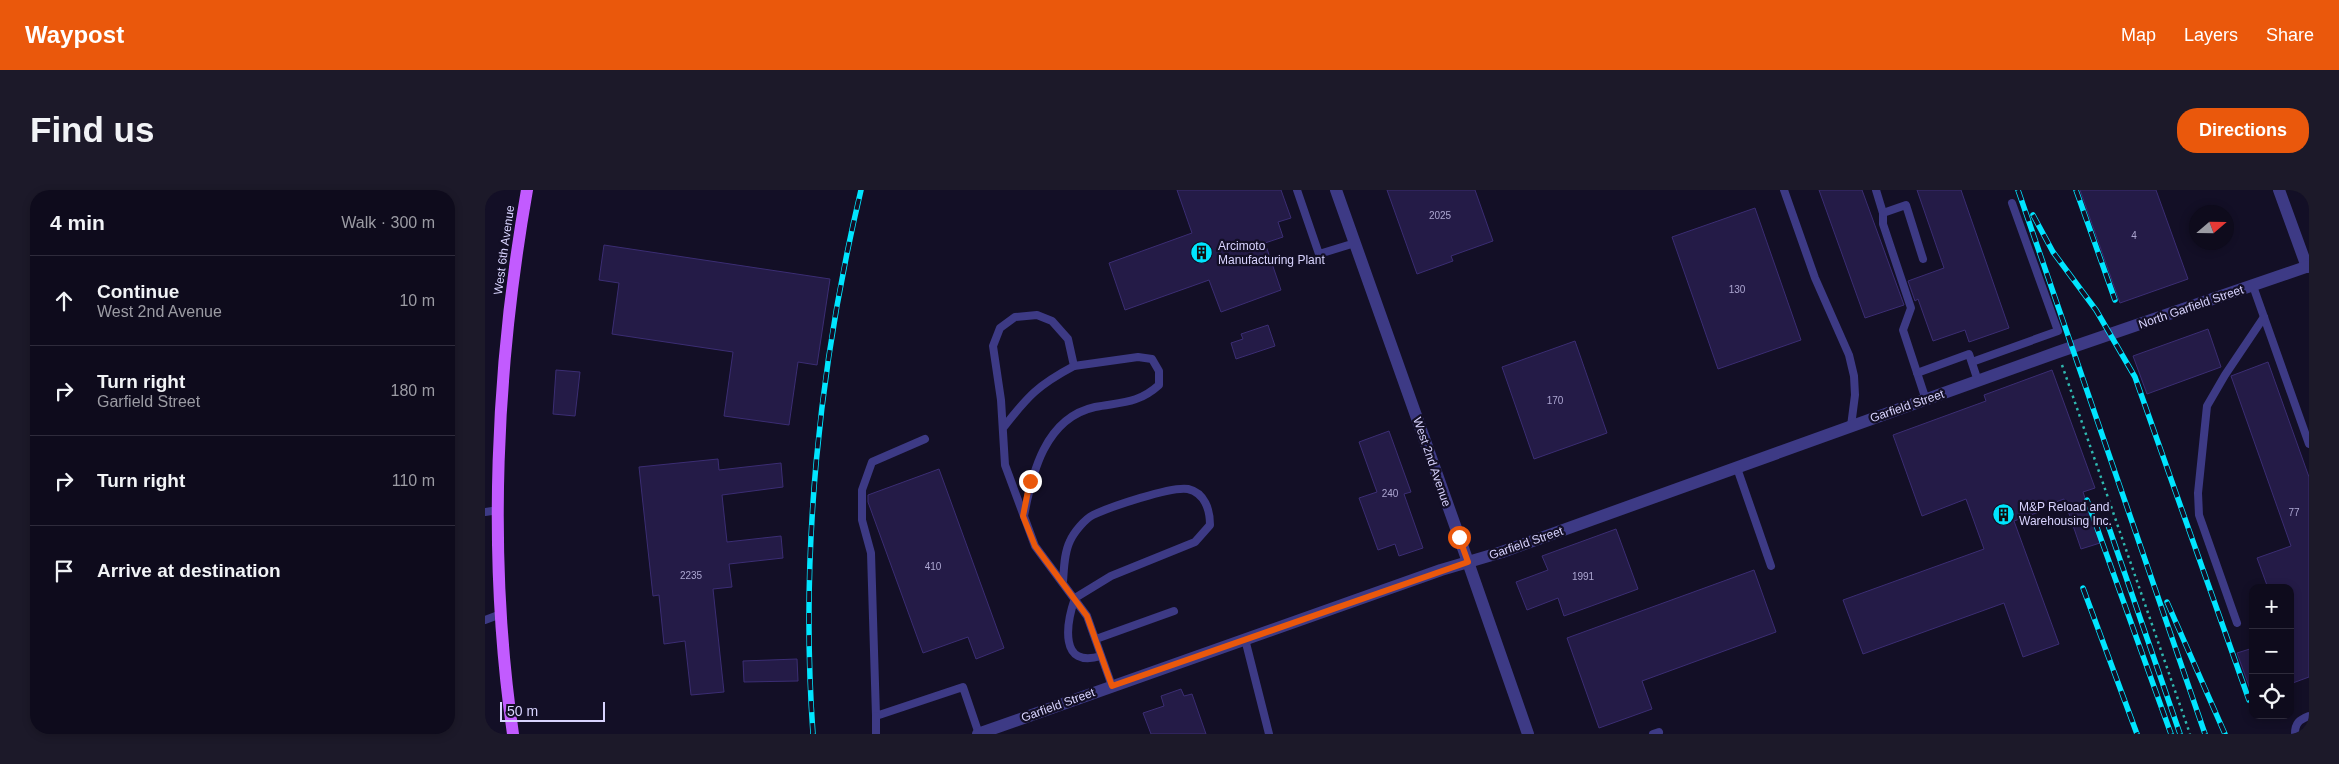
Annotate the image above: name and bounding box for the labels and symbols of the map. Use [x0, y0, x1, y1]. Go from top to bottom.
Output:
street label: West 6th Avenue [491, 204, 517, 296]
north arrow [2189, 205, 2234, 250]
house number: 2025 [1429, 210, 1452, 221]
house number: 4 [2131, 230, 2137, 241]
place label: Arcimoto Manufacturing Plant [1218, 239, 1325, 267]
building icon: Arcimoto Manufacturing Plant [1190, 241, 1214, 265]
street label: North Garfield Street [2137, 282, 2246, 332]
house number: 130 [1729, 284, 1746, 295]
street label: Garfield Street [1868, 387, 1946, 425]
house number: 170 [1547, 395, 1564, 406]
street label: West 2nd Avenue [1410, 415, 1454, 509]
route end [1019, 470, 1042, 493]
house number: 240 [1382, 488, 1399, 499]
place label: M&P Reload and Warehousing Inc. [2019, 500, 2112, 528]
building icon: M&P Reload and Warehousing Inc. [1991, 502, 2015, 526]
house number: 77 [2288, 507, 2300, 518]
street label: Garfield Street [1487, 524, 1565, 562]
route start [1448, 526, 1471, 549]
house number: 410 [925, 561, 942, 572]
house number: 2235 [680, 570, 703, 581]
house number: 1991 [1572, 571, 1595, 582]
street label: Garfield Street [1019, 685, 1097, 725]
scale bar [500, 699, 605, 722]

